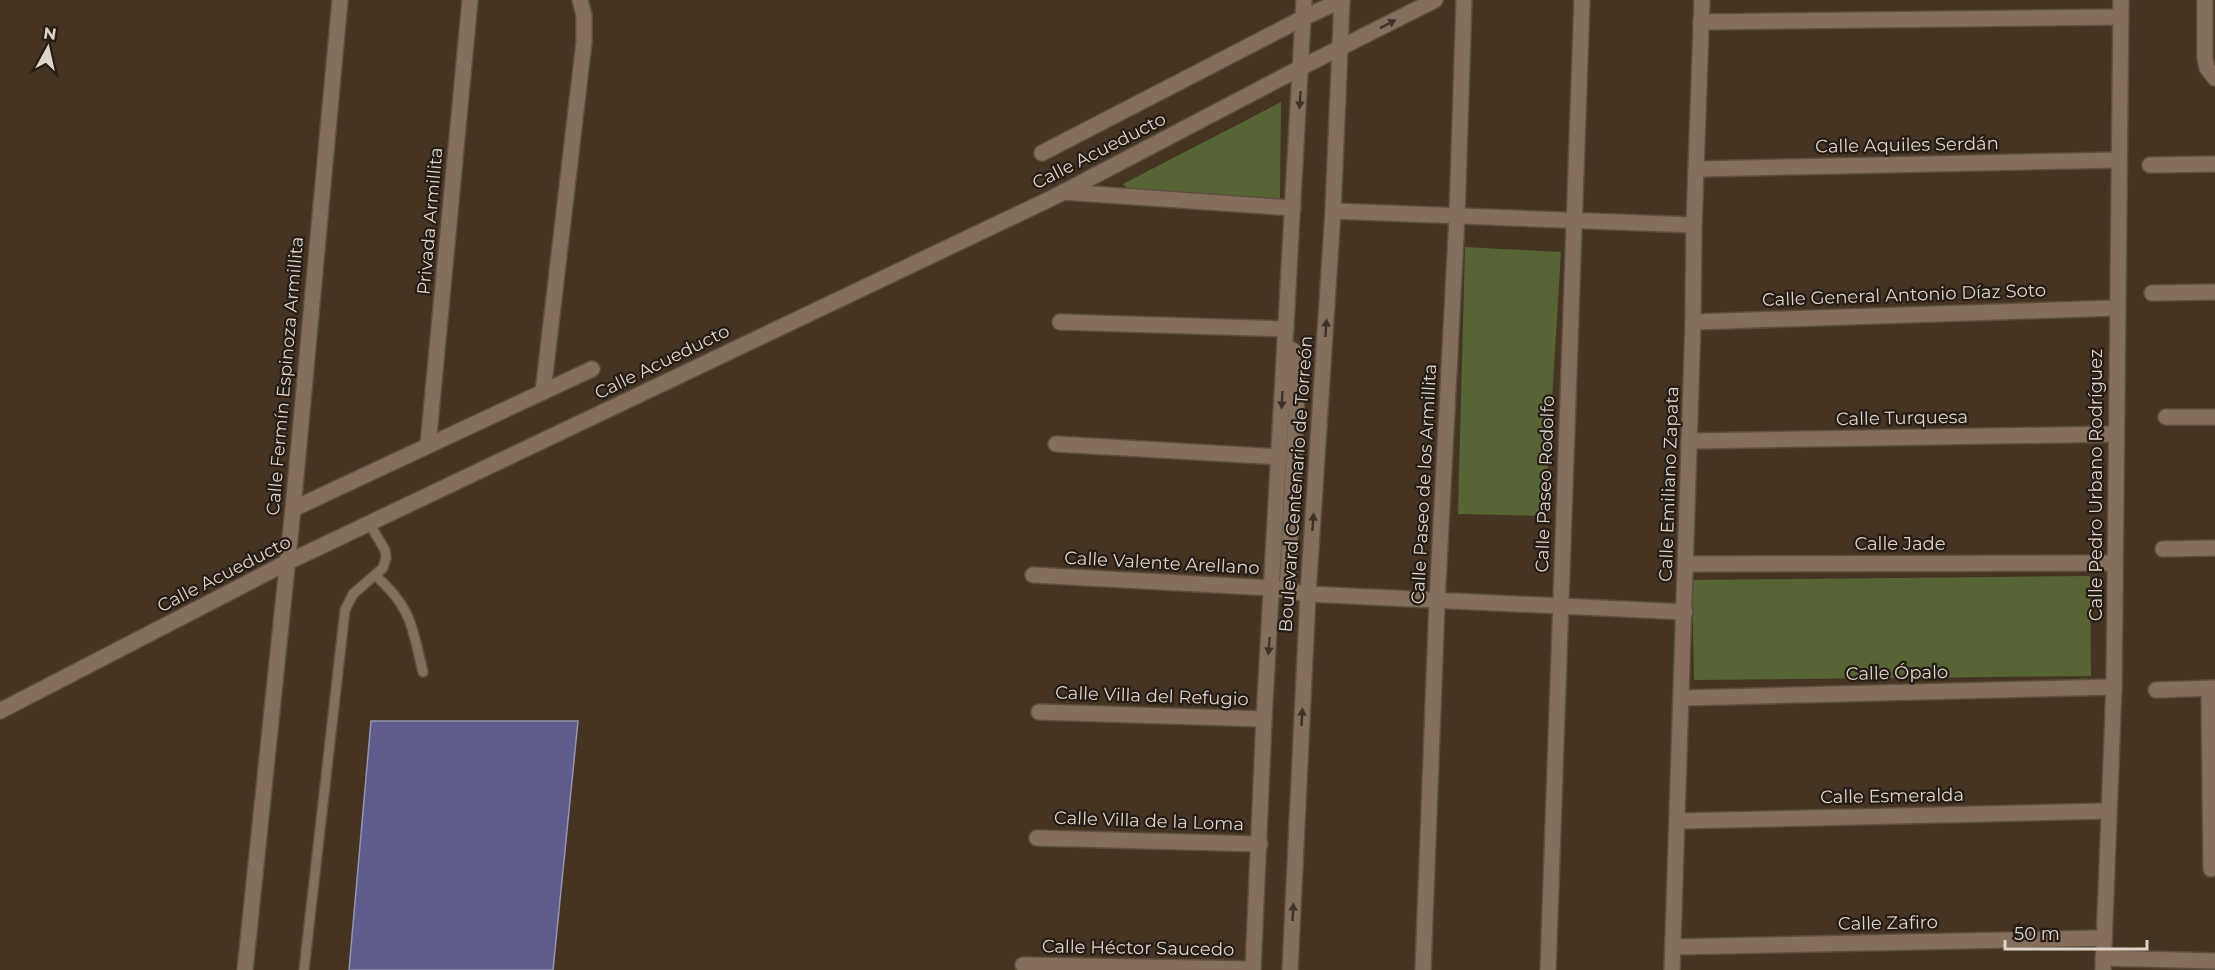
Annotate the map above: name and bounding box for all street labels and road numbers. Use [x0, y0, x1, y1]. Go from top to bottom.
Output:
street label: Calle Acueducto [1028, 108, 1170, 194]
street label: Calle Aquiles Serdán [1815, 132, 1999, 158]
street label: Privada Armillita [413, 146, 447, 296]
street label: Calle Fermín Espinoza Armillita [262, 236, 308, 516]
street label: Calle General Antonio Díaz Soto [1762, 279, 2046, 311]
street label: Calle Acueducto [591, 320, 733, 404]
street label: Boulevard Centenario de Torreón [1275, 335, 1317, 633]
street label: Calle Pedro Urbano Rodríguez [2085, 349, 2107, 621]
street label: Calle Paseo de los Armillita [1407, 363, 1441, 605]
street label: Calle Emiliano Zapata [1655, 386, 1683, 582]
street label: Calle Paseo Rodolfo [1531, 395, 1559, 573]
street label: Calle Turquesa [1836, 406, 1968, 430]
street label: Calle Acueducto [153, 531, 295, 617]
street label: Calle Jade [1854, 533, 1946, 555]
street label: Calle Valente Arellano [1064, 547, 1260, 579]
street label: Calle Ópalo [1846, 661, 1948, 685]
street label: Calle Villa del Refugio [1055, 682, 1249, 710]
street label: Calle Esmeralda [1820, 784, 1964, 808]
street label: Calle Villa de la Loma [1054, 807, 1244, 835]
street label: Calle Zafiro [1838, 911, 1938, 935]
street label: Calle Héctor Saucedo [1042, 935, 1234, 961]

